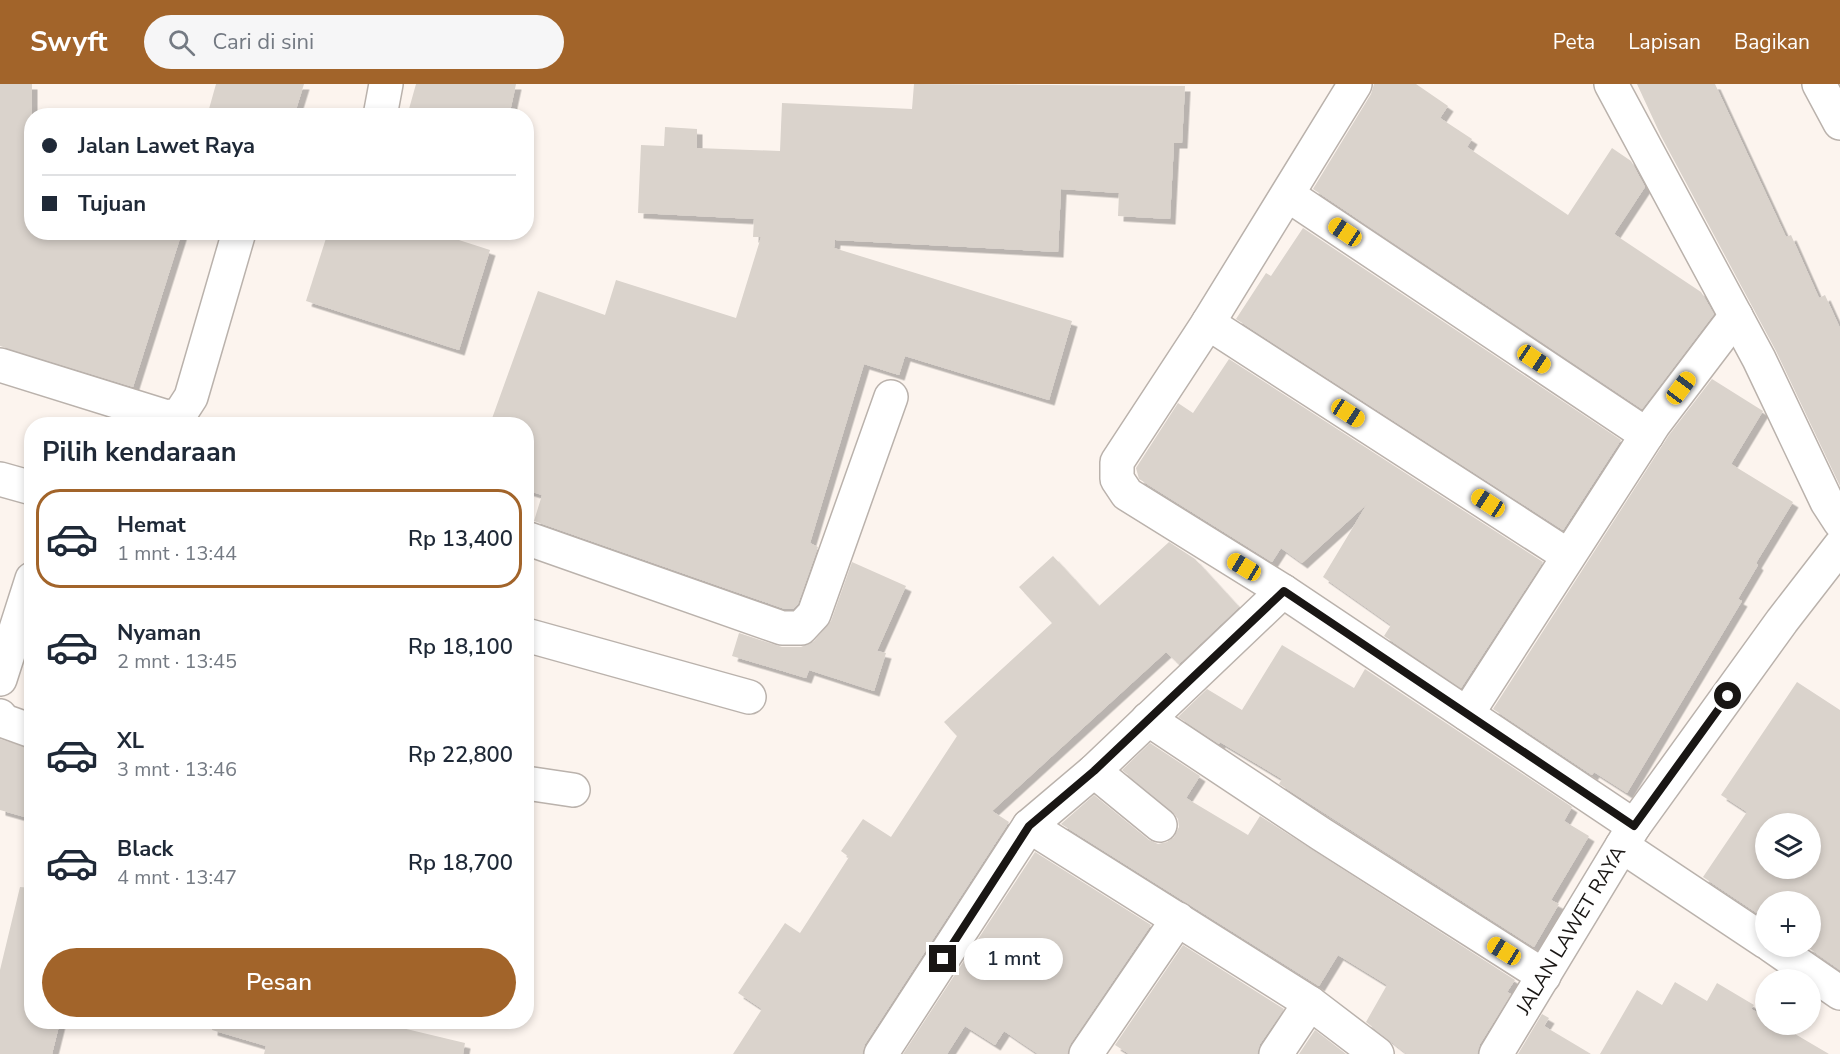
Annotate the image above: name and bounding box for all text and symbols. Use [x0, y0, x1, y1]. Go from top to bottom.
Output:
search box [144, 15, 564, 69]
text: Swyft [30, 23, 108, 61]
icon: search [165, 26, 198, 59]
text: Cari di sini [213, 27, 314, 57]
text: Peta [1553, 28, 1595, 56]
text: Lapisan [1628, 28, 1701, 56]
text: Bagikan [1734, 28, 1810, 56]
text: Jalan Lawet Raya [78, 131, 255, 161]
text: Tujuan [78, 189, 146, 219]
car [1325, 214, 1365, 250]
car [1514, 341, 1554, 377]
car [1663, 368, 1699, 408]
car [1328, 396, 1368, 430]
text: Pilih kendaraan [42, 434, 236, 471]
car [1468, 486, 1508, 520]
text: Hemat [117, 510, 186, 540]
icon: car [45, 512, 99, 566]
text: Rp 13,400 [408, 524, 513, 554]
text: 1 mnt · 13:44 [117, 540, 237, 567]
car [1224, 550, 1264, 584]
text: Nyaman [117, 618, 201, 648]
icon: car [45, 620, 99, 674]
text: Rp 18,100 [408, 632, 513, 662]
text: 2 mnt · 13:45 [117, 648, 237, 675]
route start [1714, 682, 1741, 709]
text: XL [117, 726, 144, 756]
icon: car [45, 728, 99, 782]
text: Rp 22,800 [408, 740, 513, 770]
text: 3 mnt · 13:46 [117, 756, 237, 783]
map controls [1755, 813, 1821, 1035]
button: layers [1755, 813, 1821, 879]
text: Black [117, 834, 173, 864]
icon: car [45, 836, 99, 890]
street label: JALAN LAWET RAYA [1509, 840, 1632, 1020]
text: Rp 18,700 [408, 848, 513, 878]
text: 4 mnt · 13:47 [117, 864, 237, 891]
button: + [1755, 891, 1821, 957]
car [1484, 934, 1524, 968]
callout: 1 mnt [964, 938, 1063, 980]
route end [929, 945, 956, 972]
text: 1 mnt [987, 945, 1040, 972]
button: Pesan [42, 948, 516, 1017]
button: − [1755, 969, 1821, 1035]

